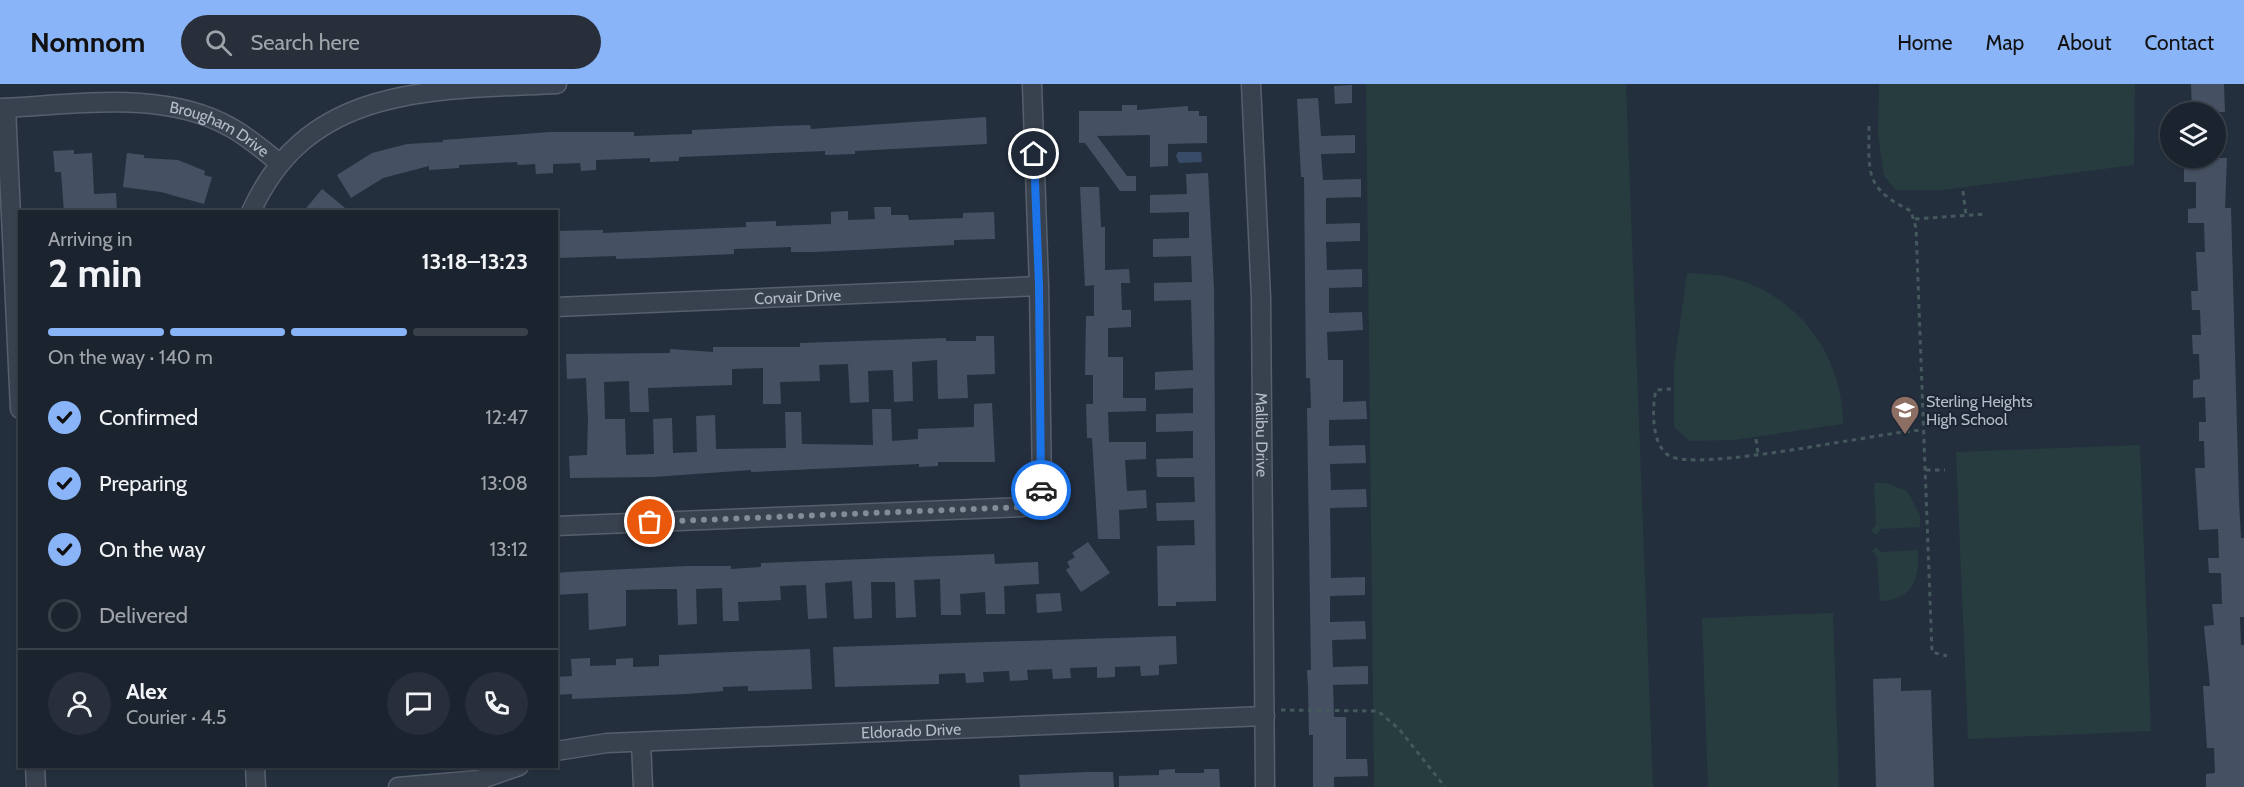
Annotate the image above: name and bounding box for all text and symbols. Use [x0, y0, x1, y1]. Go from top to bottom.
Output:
search box [181, 15, 601, 69]
text: Nomnom [30, 25, 145, 59]
icon: search [202, 26, 235, 59]
text: Search here [250, 29, 360, 56]
text: Home [1897, 30, 1953, 55]
text: Map [1986, 30, 2024, 55]
text: About [2057, 30, 2111, 55]
text: Contact [2144, 30, 2214, 55]
street label: Brougham Drive [168, 97, 273, 161]
map controls [2160, 102, 2226, 168]
button: layers [2160, 102, 2226, 168]
pin [1008, 128, 1059, 179]
icon: home [1017, 137, 1050, 170]
text: Arriving in [48, 227, 132, 251]
text: 13:18–13:23 [421, 248, 528, 275]
text: 2 min [48, 249, 142, 297]
street label: Corvair Drive [754, 285, 842, 308]
text: On the way · 140 m [48, 345, 213, 369]
street label: Malibu Drive [1252, 392, 1272, 477]
place label: Sterling Heights High School [1926, 392, 2033, 429]
school or university icon: Sterling Heights High School [1889, 394, 1921, 436]
icon: check [48, 401, 81, 434]
text: Confirmed [99, 404, 198, 431]
text: 12:47 [485, 405, 528, 429]
courier [1011, 460, 1071, 520]
icon: check [48, 467, 81, 500]
text: Preparing [99, 470, 187, 497]
text: 13:08 [480, 471, 528, 495]
icon: car [1025, 474, 1058, 507]
pin [624, 496, 675, 547]
icon: bag [633, 505, 666, 538]
icon: check [48, 533, 81, 566]
text: On the way [99, 536, 206, 563]
text: 13:12 [490, 537, 528, 561]
text: Delivered [99, 602, 188, 629]
button: person [48, 672, 111, 735]
button: chat [387, 672, 450, 735]
button: phone [465, 672, 528, 735]
text: Alex [126, 678, 167, 705]
text: Courier · 4.5 [126, 705, 227, 729]
street label: Eldorado Drive [861, 719, 962, 742]

